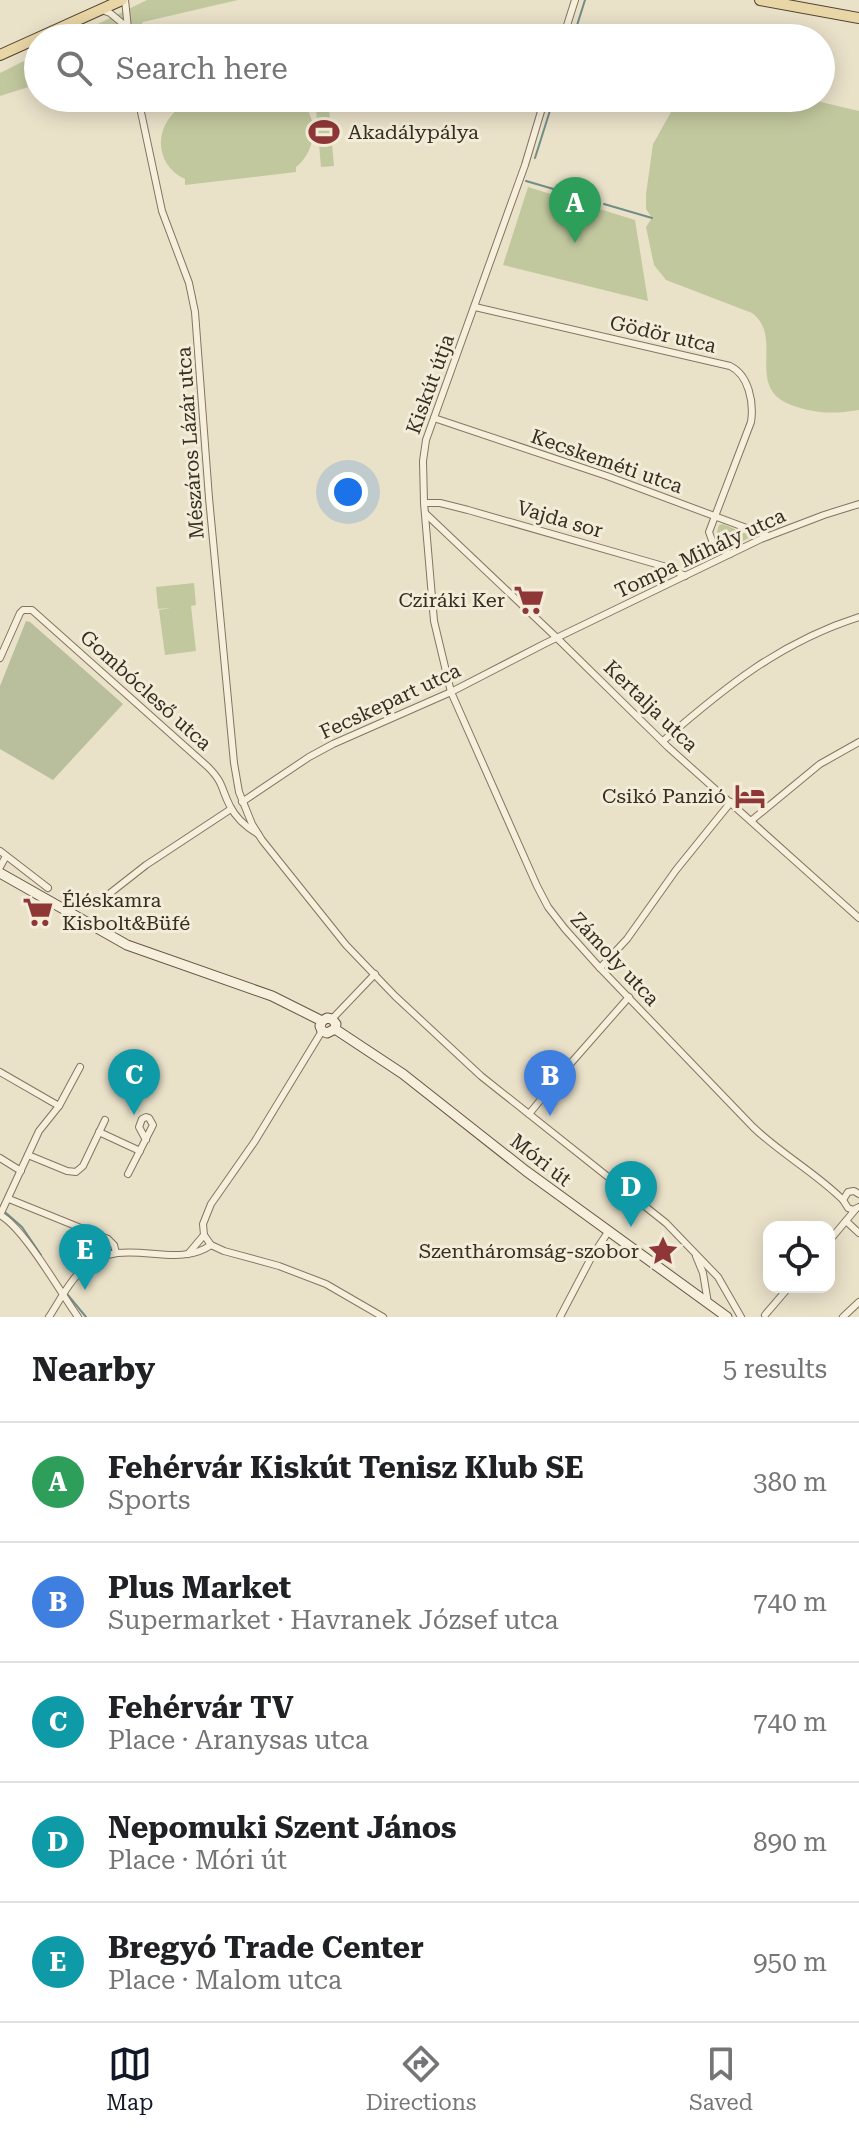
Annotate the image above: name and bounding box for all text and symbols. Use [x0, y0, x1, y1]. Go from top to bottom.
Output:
search box [24, 24, 835, 112]
icon: search [52, 46, 96, 90]
text: Search here [116, 51, 288, 86]
sports icon: Akadálypálya [307, 115, 341, 149]
place label: Akadálypálya [348, 120, 479, 144]
pin: A [549, 177, 601, 243]
street label: Gödör utca [607, 310, 719, 358]
street label: Kiskút útja [401, 331, 459, 437]
street label: Mészáros Lázár utca [171, 346, 209, 540]
street label: Kecskeméti utca [528, 424, 686, 498]
your location [328, 472, 368, 512]
street label: Vajda sor [514, 495, 606, 543]
street label: Tompa Mihály utca [611, 503, 789, 603]
supermarket icon: Cziráki Ker [512, 583, 546, 617]
place label: Cziráki Ker [399, 588, 505, 612]
street label: Gombócleső utca [75, 625, 217, 755]
street label: Kertalja utca [599, 655, 703, 757]
street label: Fecskepart utca [316, 658, 464, 744]
hotel icon: Csikó Panzió [733, 779, 767, 813]
place label: Csikó Panzió [602, 784, 726, 808]
place label: Éléskamra Kisbolt&Büfé [62, 888, 190, 935]
supermarket icon: Éléskamra Kisbolt&Büfé [21, 895, 55, 929]
street label: Zámoly utca [566, 907, 664, 1011]
pin: C [108, 1049, 160, 1115]
pin: B [524, 1050, 576, 1116]
street label: Móri út [506, 1129, 577, 1192]
pin: D [605, 1161, 657, 1227]
map controls [763, 1221, 835, 1293]
button: locate [763, 1221, 835, 1293]
pin: E [59, 1224, 111, 1290]
place icon: Szentháromság-szobor [646, 1234, 680, 1268]
place label: Szentháromság-szobor [419, 1239, 639, 1263]
text: Nearby [32, 1349, 155, 1389]
text: 5 results [723, 1354, 827, 1384]
text: Fehérvár Kiskút Tenisz Klub SE [108, 1450, 584, 1485]
text: A [49, 1467, 67, 1497]
text: 380 m [753, 1467, 827, 1497]
text: Sports [108, 1485, 190, 1515]
text: Plus Market [108, 1570, 291, 1605]
text: B [49, 1587, 67, 1617]
text: 740 m [753, 1587, 827, 1617]
text: Supermarket · Havranek József utca [108, 1605, 559, 1635]
text: Fehérvár TV [108, 1690, 294, 1725]
text: C [49, 1707, 67, 1737]
text: 740 m [753, 1707, 827, 1737]
text: Place · Aranysas utca [108, 1725, 369, 1755]
text: Nepomuki Szent János [108, 1810, 457, 1845]
text: D [48, 1827, 68, 1857]
text: 890 m [753, 1827, 827, 1857]
text: Place · Móri út [108, 1845, 287, 1875]
text: Bregyó Trade Center [108, 1930, 424, 1965]
text: E [50, 1947, 66, 1977]
text: 950 m [753, 1947, 827, 1977]
text: Place · Malom utca [108, 1965, 342, 1995]
tab: Map [106, 2042, 153, 2115]
tab: Directions [366, 2042, 476, 2115]
tab: Saved [689, 2042, 753, 2115]

